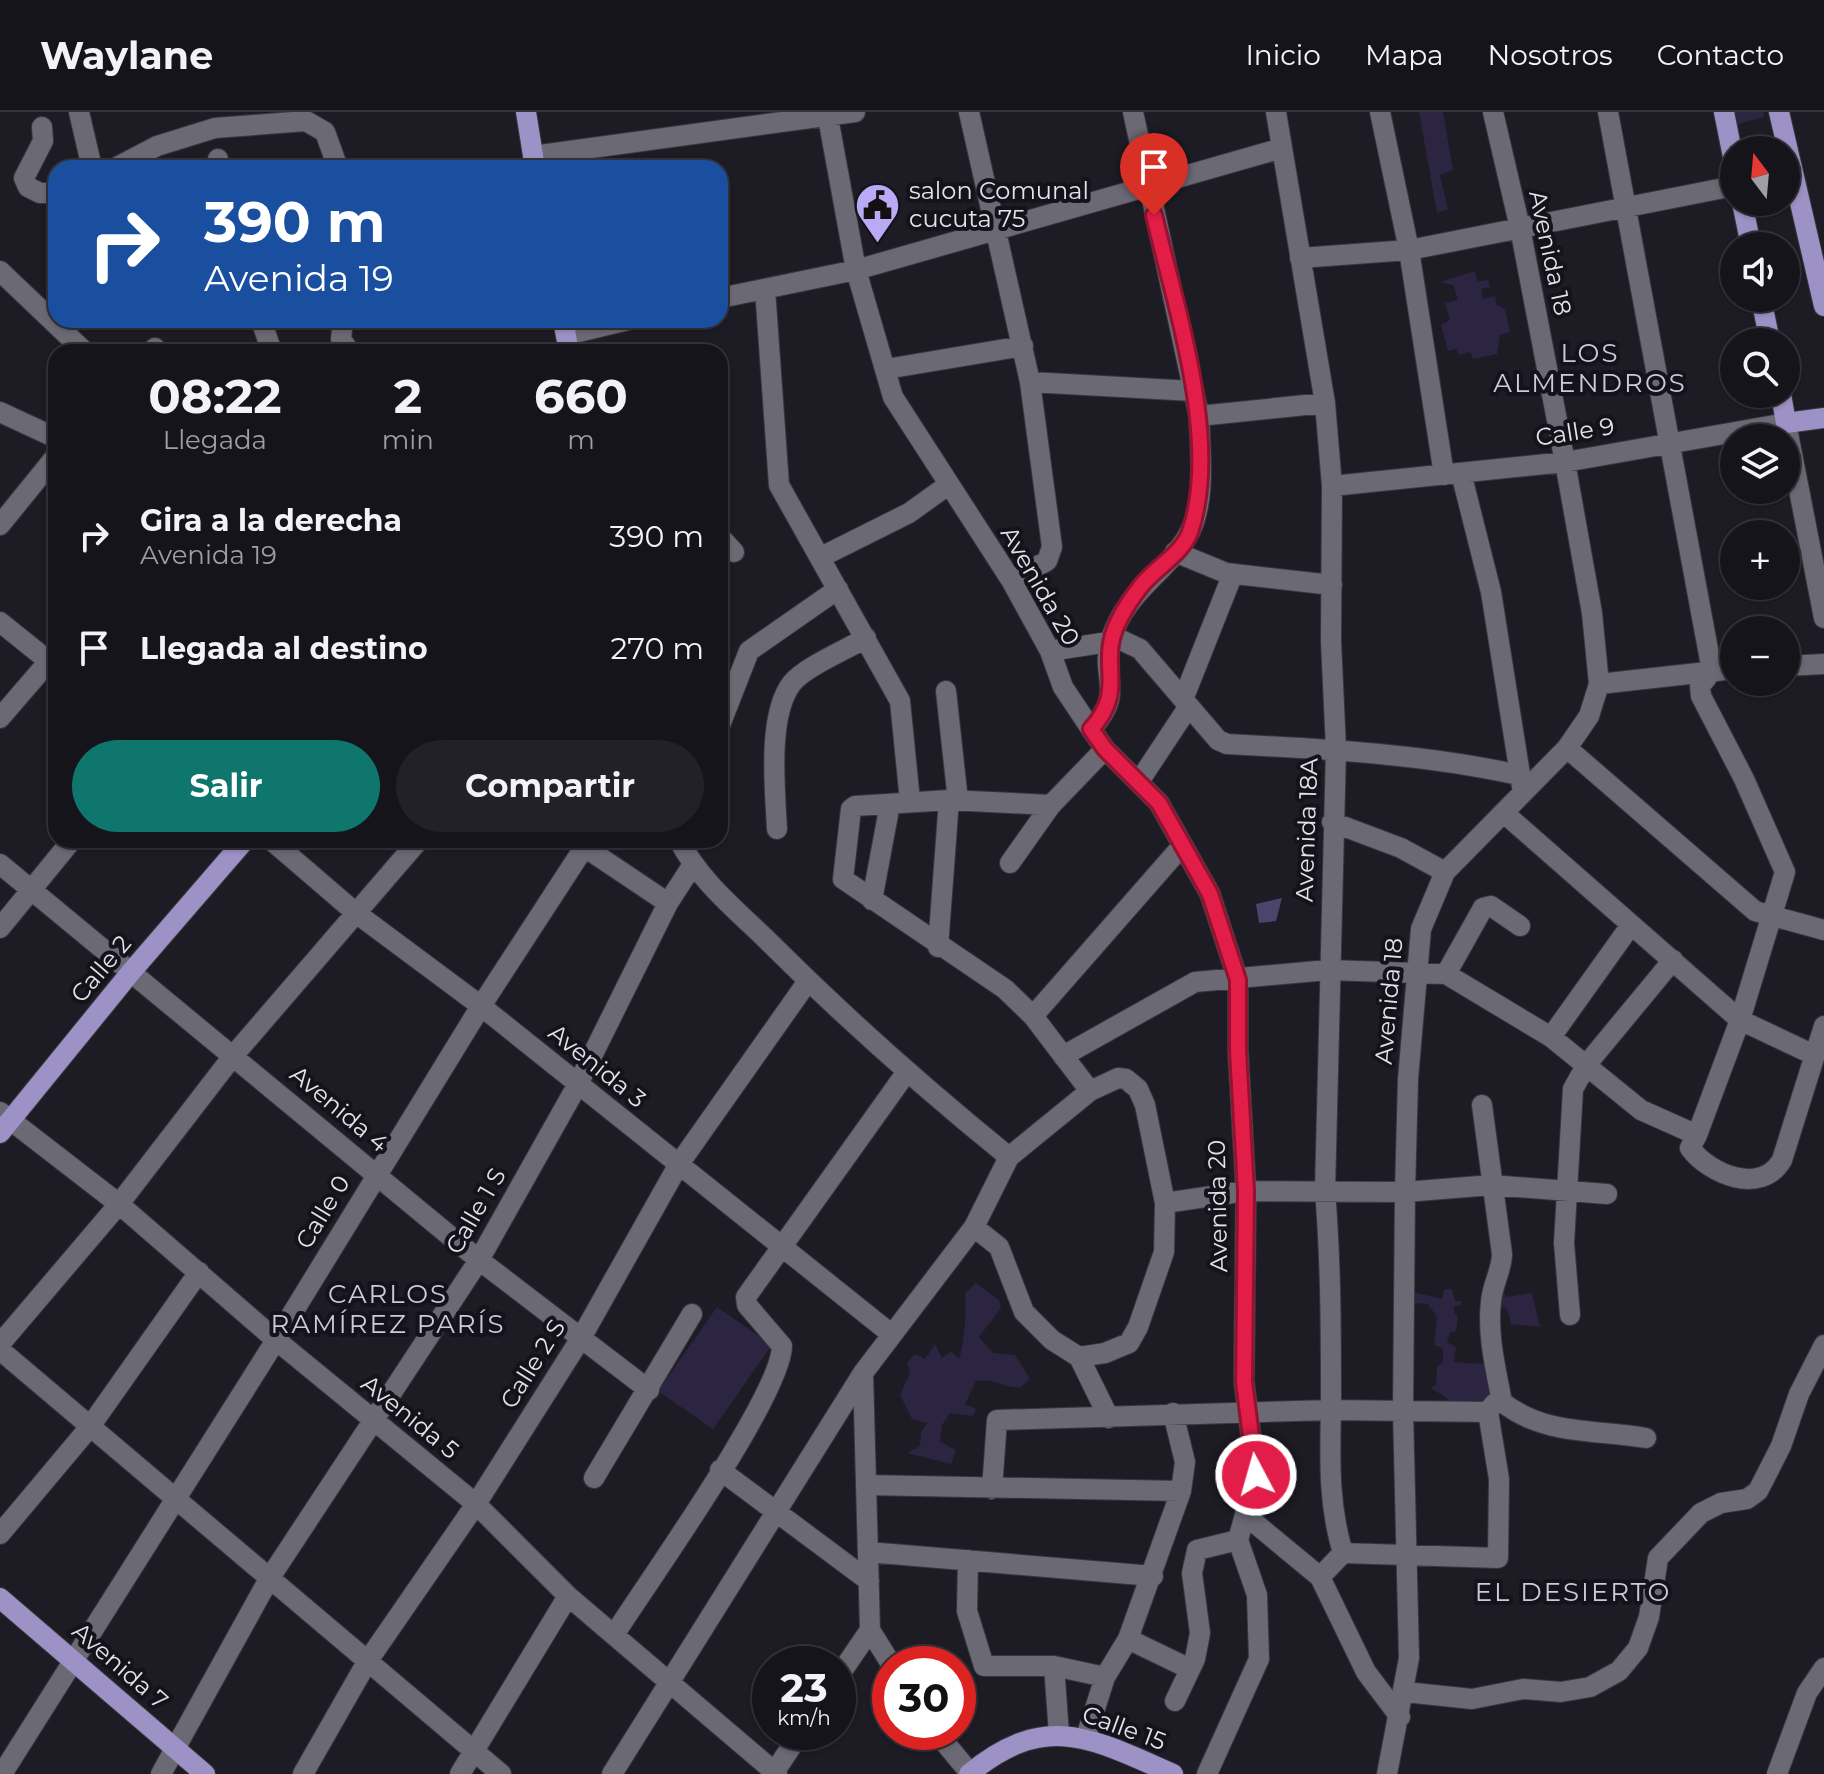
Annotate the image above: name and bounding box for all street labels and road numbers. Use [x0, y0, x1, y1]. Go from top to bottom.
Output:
street label: Avenida 18 [1523, 188, 1578, 318]
street label: Calle 9 [1533, 411, 1616, 452]
street label: Avenida 20 [995, 521, 1086, 650]
street label: Avenida 18A [1289, 757, 1324, 903]
street label: Calle 2 [64, 929, 137, 1008]
street label: Avenida 18 [1369, 936, 1408, 1066]
street label: Avenida 3 [543, 1018, 652, 1114]
street label: Avenida 4 [284, 1059, 394, 1158]
street label: Avenida 20 [1202, 1139, 1233, 1273]
street label: Calle 1 S [439, 1163, 512, 1259]
street label: Calle 0 [289, 1170, 356, 1254]
street label: Calle 2 S [494, 1314, 571, 1414]
street label: Avenida 5 [356, 1369, 465, 1465]
street label: Avenida 7 [67, 1616, 174, 1715]
street label: Calle 15 [1078, 1699, 1170, 1756]

